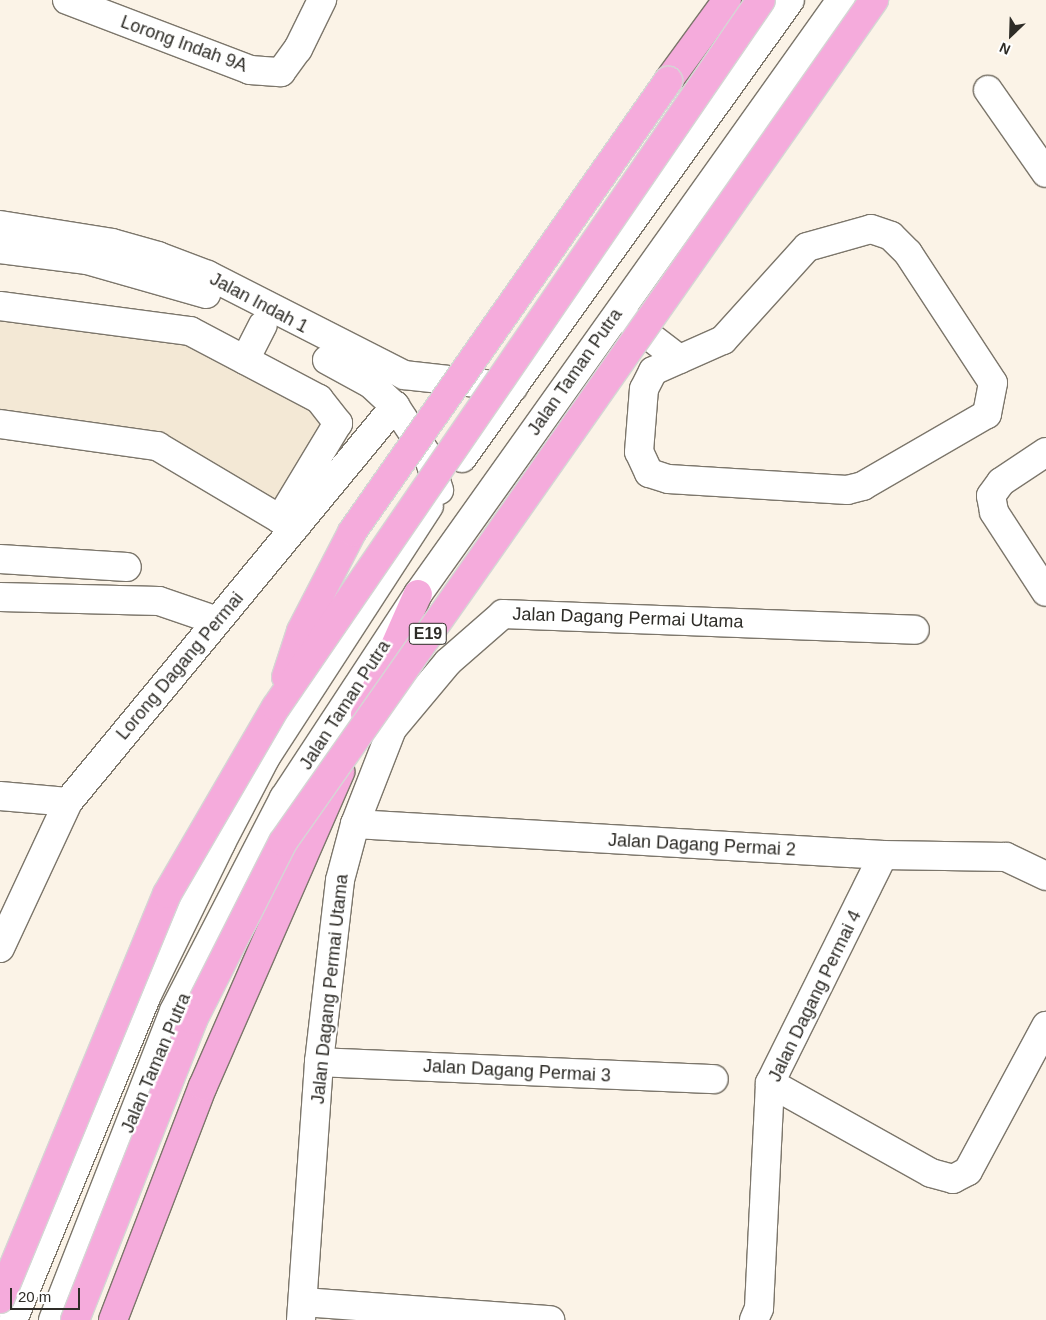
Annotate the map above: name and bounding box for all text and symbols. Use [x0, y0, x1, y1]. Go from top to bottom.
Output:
north arrow [986, 10, 1036, 60]
street label: Lorong Indah 9A [118, 11, 250, 77]
text: N [997, 39, 1013, 58]
street label: Jalan Indah 1 [206, 268, 312, 338]
street label: Jalan Taman Putra [523, 304, 627, 440]
street label: Lorong Dagang Permai [112, 588, 248, 744]
street label: Jalan Dagang Permai Utama [512, 603, 744, 633]
road number: E19 [408, 620, 448, 648]
street label: Jalan Taman Putra [295, 636, 395, 774]
street label: Jalan Dagang Permai 2 [608, 829, 796, 861]
street label: Jalan Dagang Permai Utama [307, 873, 353, 1105]
street label: Jalan Dagang Permai 4 [764, 907, 866, 1085]
street label: Jalan Taman Putra [117, 990, 195, 1136]
street label: Jalan Dagang Permai 3 [423, 1055, 611, 1087]
scale bar [12, 1278, 82, 1310]
text: 20 m [18, 1288, 51, 1305]

